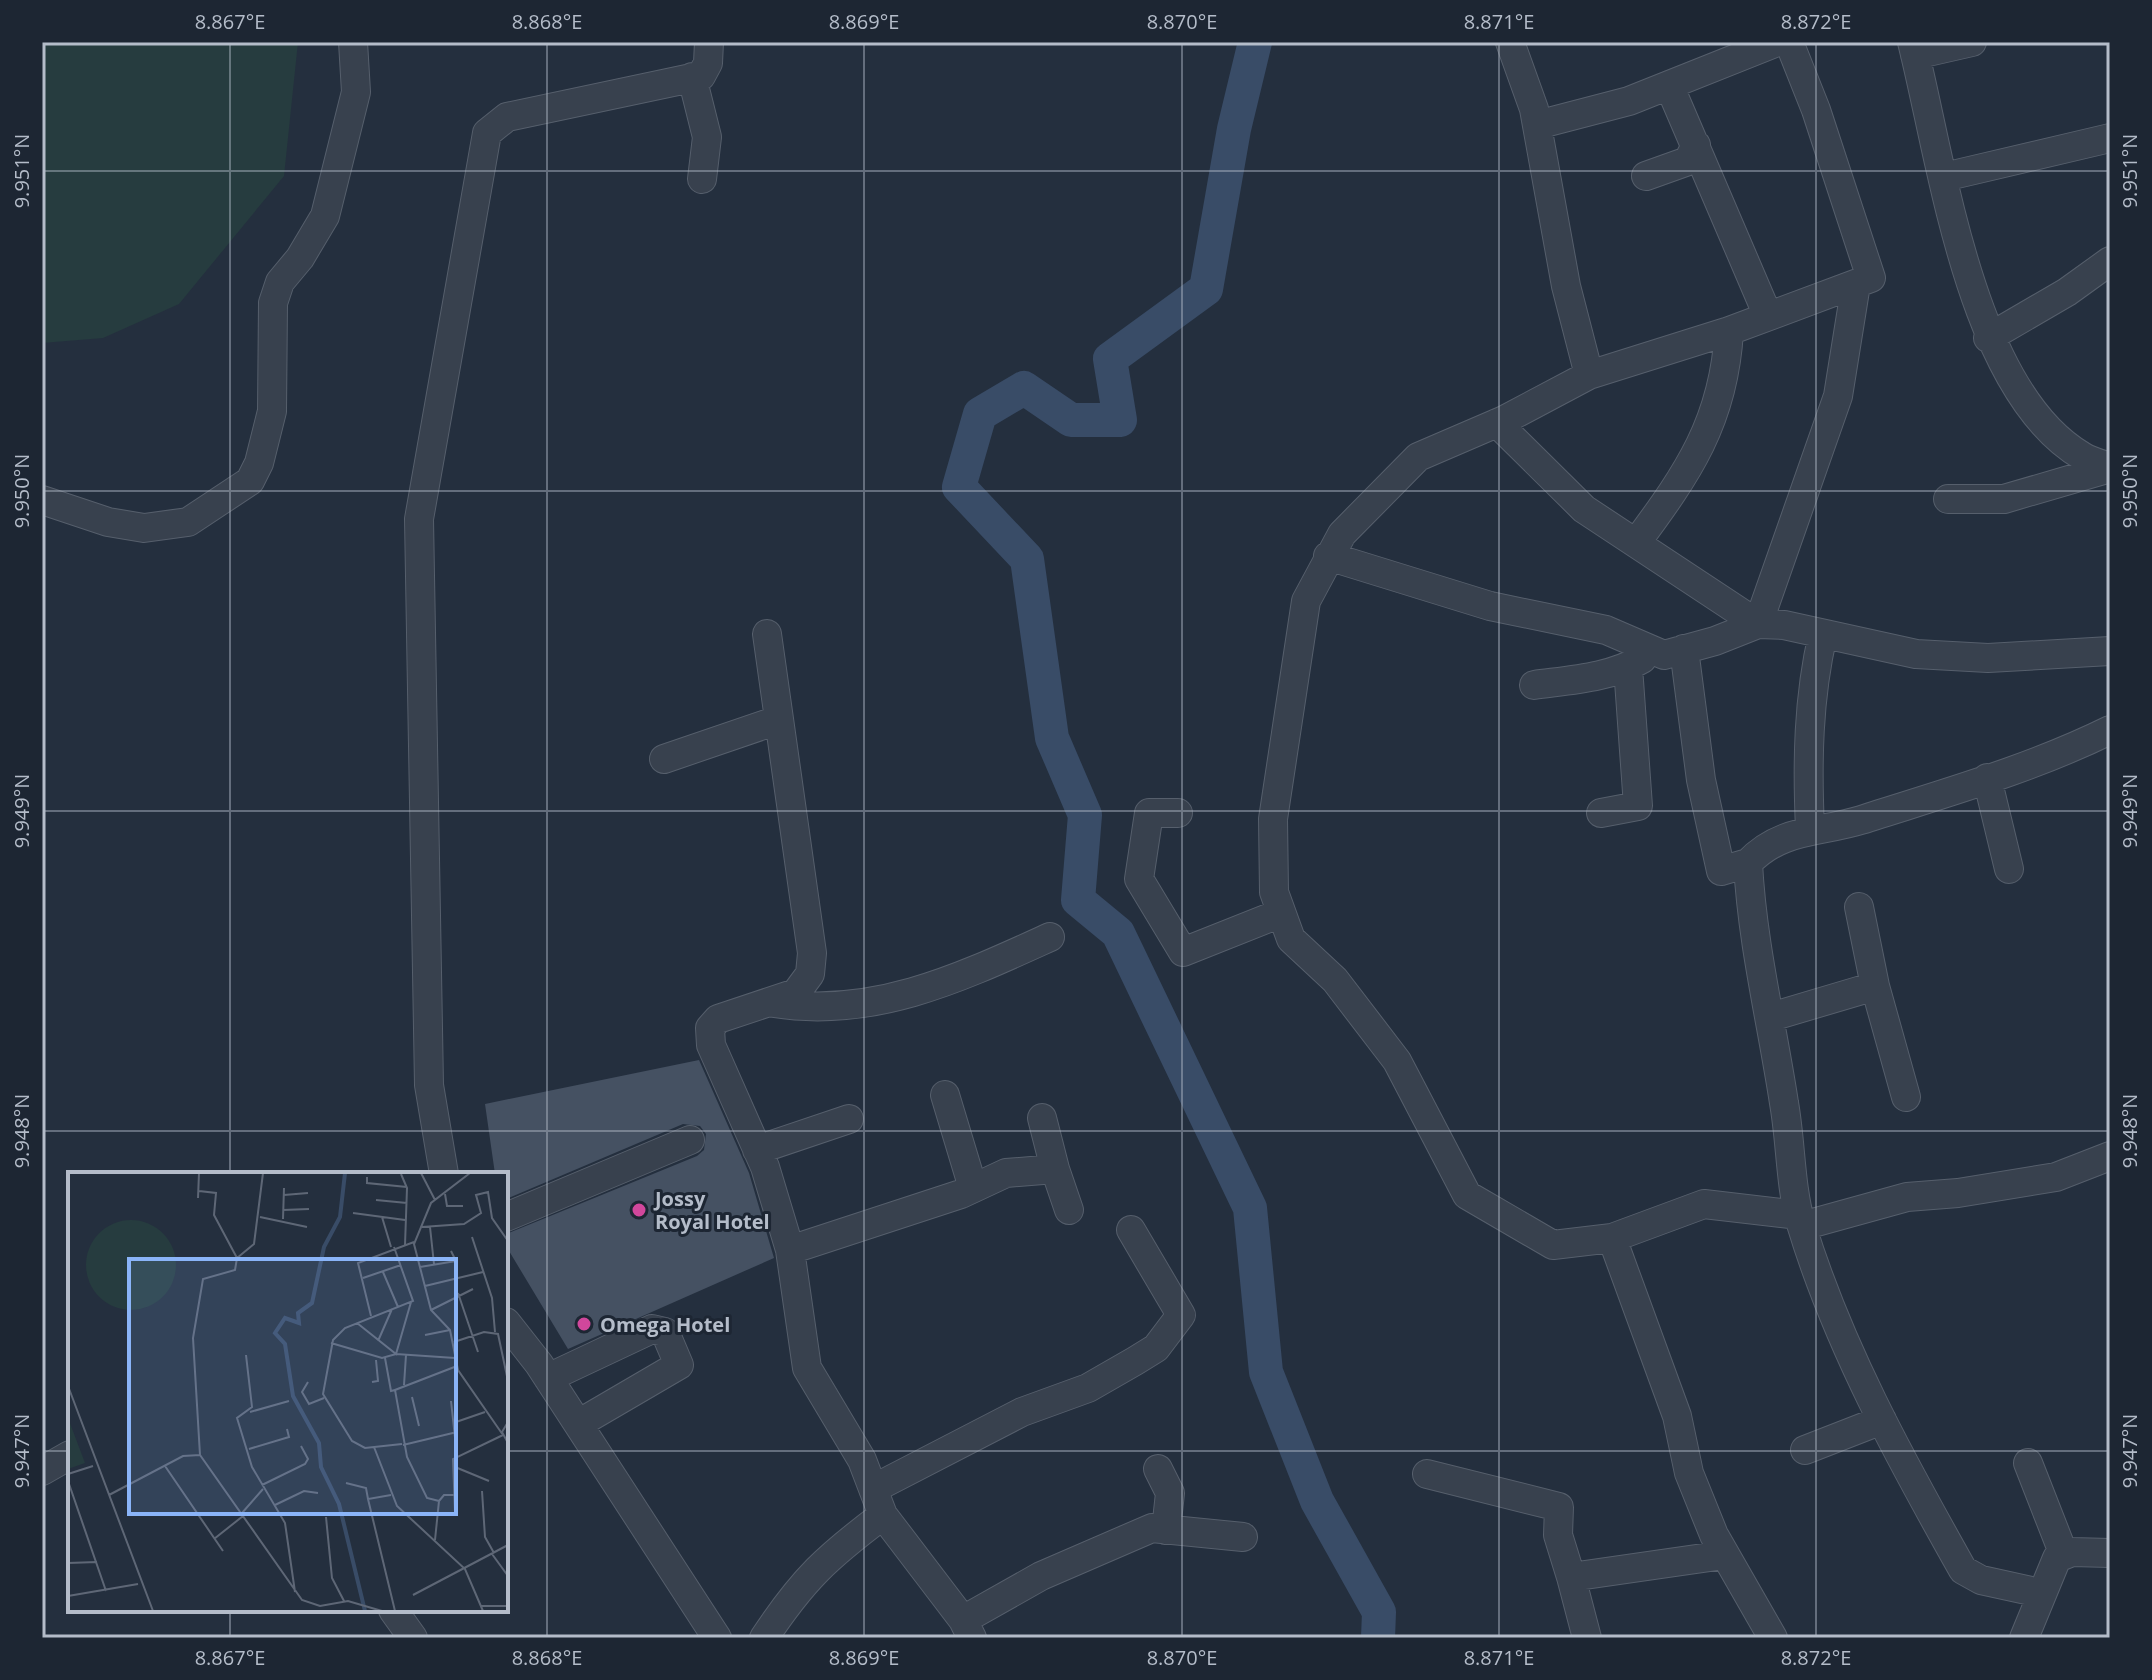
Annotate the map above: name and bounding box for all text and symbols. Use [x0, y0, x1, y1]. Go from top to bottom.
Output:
text: 8.867°E [195, 8, 265, 35]
text: 8.868°E [512, 8, 582, 35]
text: 8.869°E [829, 8, 899, 35]
text: 8.870°E [1147, 8, 1217, 35]
text: 8.871°E [1464, 8, 1534, 35]
text: 8.872°E [1781, 8, 1851, 35]
text: 9.951°N [8, 134, 35, 208]
text: 9.951°N [2116, 134, 2143, 208]
text: 9.950°N [8, 454, 35, 528]
text: 9.950°N [2116, 454, 2143, 528]
text: 9.949°N [8, 774, 35, 848]
text: 9.949°N [2116, 774, 2143, 848]
text: 9.948°N [8, 1094, 35, 1168]
text: 9.948°N [2116, 1094, 2143, 1168]
inset map [68, 1172, 508, 1612]
place label: Jossy Royal Hotel [653, 1185, 770, 1235]
marker: Jossy Royal Hotel [630, 1201, 648, 1219]
place label: Omega Hotel [600, 1311, 730, 1338]
marker: Omega Hotel [575, 1315, 593, 1333]
text: 9.947°N [8, 1414, 35, 1488]
text: 9.947°N [2116, 1414, 2143, 1488]
text: 8.867°E [195, 1644, 265, 1671]
text: 8.868°E [512, 1644, 582, 1671]
text: 8.869°E [829, 1644, 899, 1671]
text: 8.870°E [1147, 1644, 1217, 1671]
text: 8.871°E [1464, 1644, 1534, 1671]
text: 8.872°E [1781, 1644, 1851, 1671]

